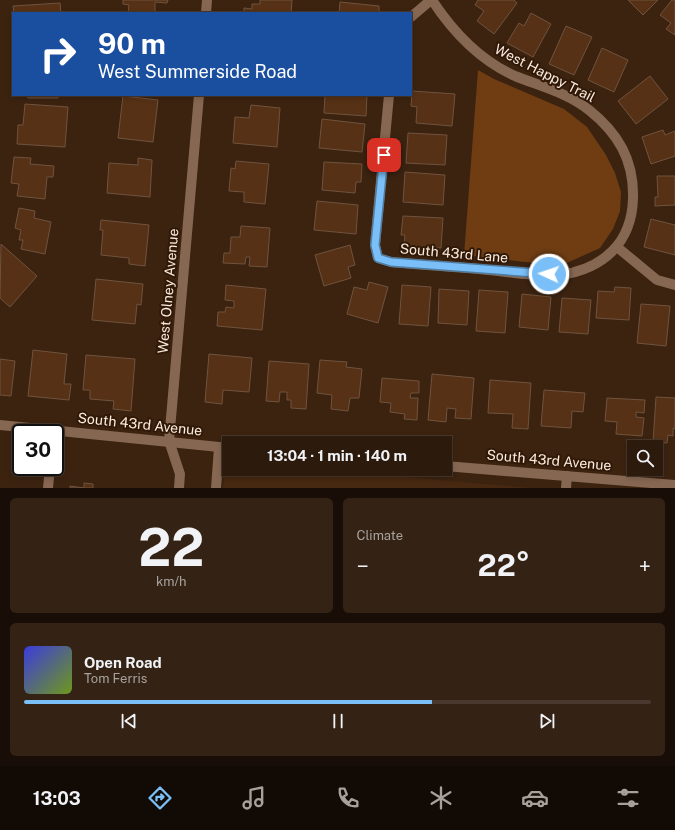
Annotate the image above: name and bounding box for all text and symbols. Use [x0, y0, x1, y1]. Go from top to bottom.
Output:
text: 90 m [98, 27, 166, 60]
icon: right [32, 28, 84, 80]
street label: West Happy Trail [492, 41, 598, 105]
text: West Summerside Road [98, 61, 297, 82]
pin [367, 138, 401, 172]
icon: arrive [373, 144, 395, 166]
street label: West Olney Avenue [155, 228, 181, 354]
street label: South 43rd Lane [399, 240, 509, 266]
position arrow [528, 253, 570, 295]
street label: South 43rd Avenue [77, 410, 203, 439]
speed limit sign: 30 [12, 424, 64, 476]
map controls [627, 440, 663, 476]
button: search [627, 440, 663, 476]
text: 13:04 · 1 min · 140 m [267, 447, 407, 464]
street label: South 43rd Avenue [486, 447, 612, 473]
text: 22 [138, 517, 204, 578]
text: Climate [357, 528, 403, 543]
text: 22° [478, 547, 530, 583]
text: − [357, 553, 369, 579]
text: + [639, 553, 651, 579]
text: km/h [156, 574, 187, 589]
text: Open Road [84, 654, 162, 671]
text: Tom Ferris [84, 671, 147, 686]
icon: previous [118, 710, 140, 732]
icon: pause [327, 710, 349, 732]
icon: next [536, 710, 558, 732]
icon: directions [146, 784, 174, 812]
icon: music [240, 784, 268, 812]
icon: phone [334, 784, 362, 812]
icon: climate [427, 784, 455, 812]
icon: car [521, 784, 549, 812]
icon: filters [614, 784, 642, 812]
text: 13:03 [33, 788, 81, 809]

